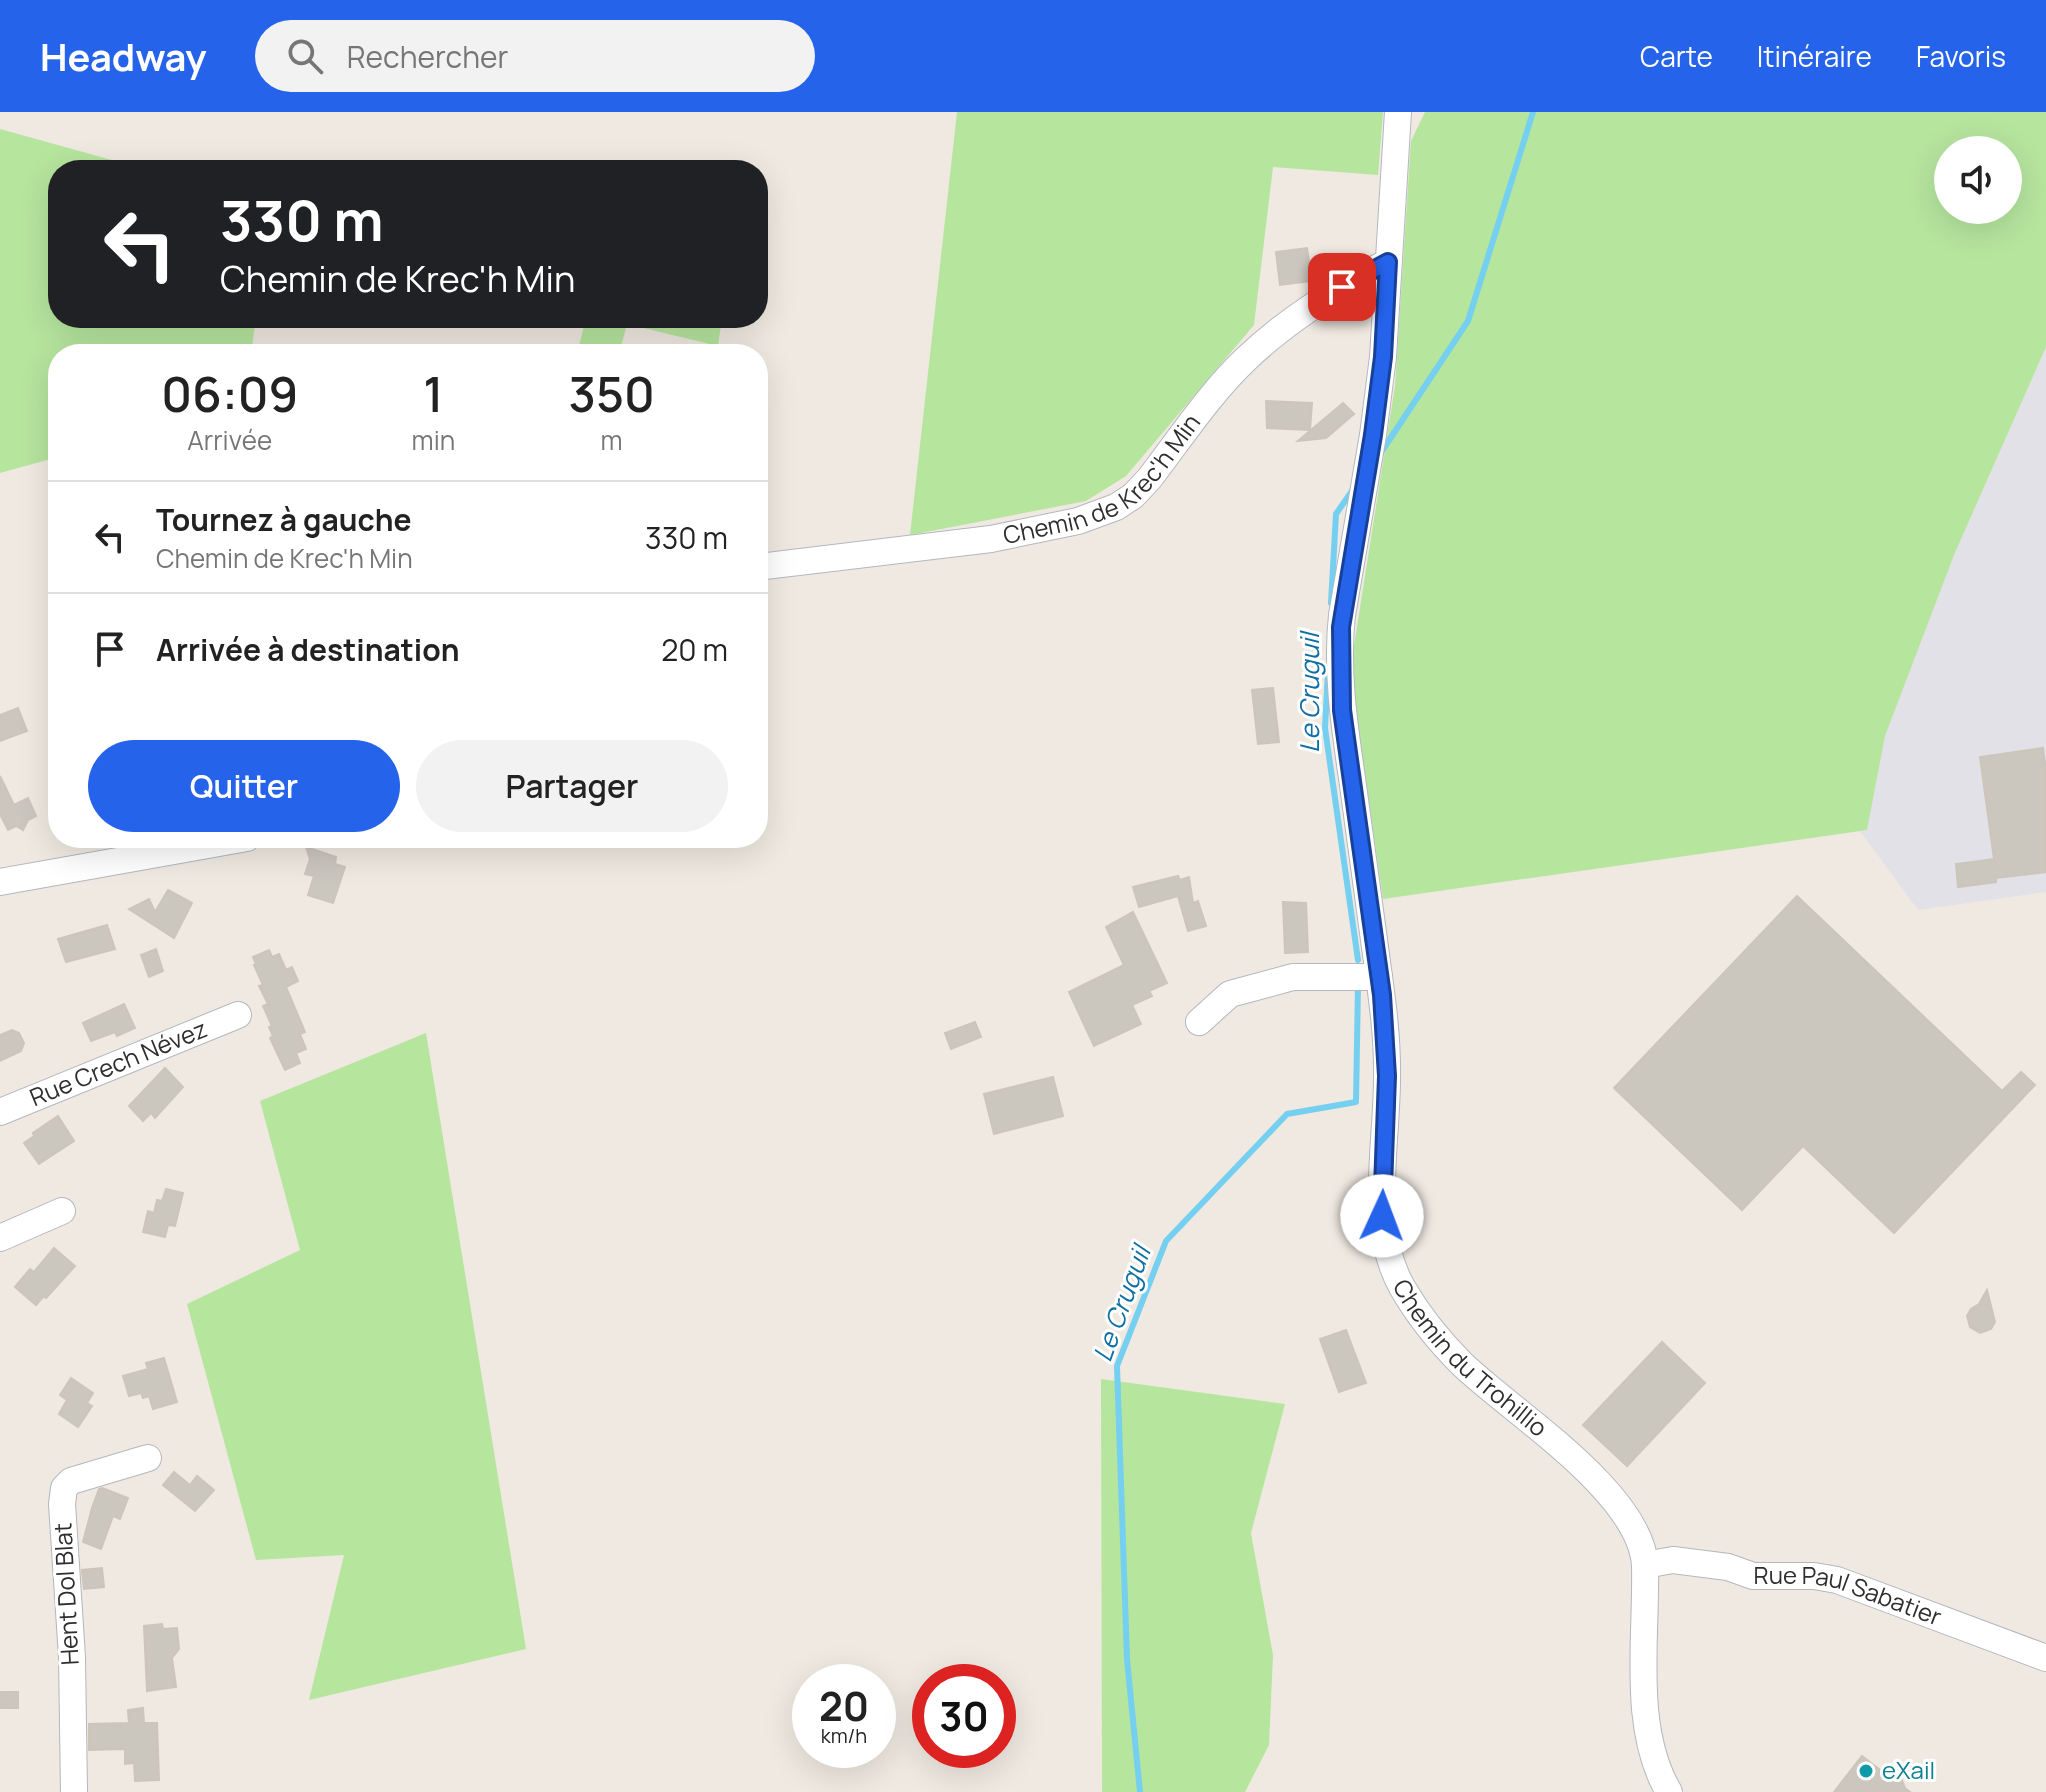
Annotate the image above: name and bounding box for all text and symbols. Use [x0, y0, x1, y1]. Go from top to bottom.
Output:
search box [255, 20, 815, 92]
text: Headway [40, 30, 207, 82]
icon: search [283, 34, 327, 78]
text: Rechercher [347, 36, 508, 77]
text: Carte [1640, 37, 1713, 75]
text: Itinéraire [1757, 37, 1872, 75]
text: Favoris [1916, 37, 2006, 75]
map controls [1934, 136, 2022, 224]
button: sound [1934, 136, 2022, 224]
text: 330 m [220, 181, 384, 258]
icon: left [88, 192, 192, 296]
pin [1308, 253, 1376, 321]
text: Chemin de Krec'h Min [220, 254, 575, 303]
icon: arrive [1320, 265, 1364, 309]
text: 06:09 [161, 361, 298, 426]
text: 1 [423, 361, 444, 426]
text: 350 [568, 361, 655, 426]
street label: Chemin de Krec'h Min [1000, 407, 1207, 551]
text: Arrivée [187, 422, 272, 458]
text: min [412, 422, 455, 458]
text: m [601, 422, 623, 458]
text: Tournez à gauche [156, 499, 412, 540]
icon: left [88, 515, 132, 559]
text: 330 m [645, 517, 728, 558]
text: Chemin de Krec'h Min [156, 540, 413, 576]
icon: arrive [88, 627, 132, 671]
text: Arrivée à destination [156, 629, 459, 670]
text: 20 m [661, 629, 728, 670]
water label: Le Cruguil [1291, 630, 1327, 753]
button: Quitter [88, 740, 400, 832]
button: Partager [416, 740, 728, 832]
street label: Rue Crech Névez [24, 1011, 212, 1113]
position arrow [1340, 1174, 1424, 1258]
water label: Le Cruguil [1084, 1238, 1160, 1366]
street label: Chemin du Trohillio [1386, 1273, 1555, 1443]
street label: Hent Dol Blat [45, 1522, 86, 1666]
street label: Rue Paul Sabatier [1754, 1558, 1947, 1633]
speed limit sign: 30 [912, 1664, 1016, 1768]
text: 20 [819, 1678, 869, 1733]
text: km/h [821, 1722, 867, 1749]
place label: eXail [1882, 1753, 1935, 1786]
marker: eXail [1857, 1762, 1875, 1780]

